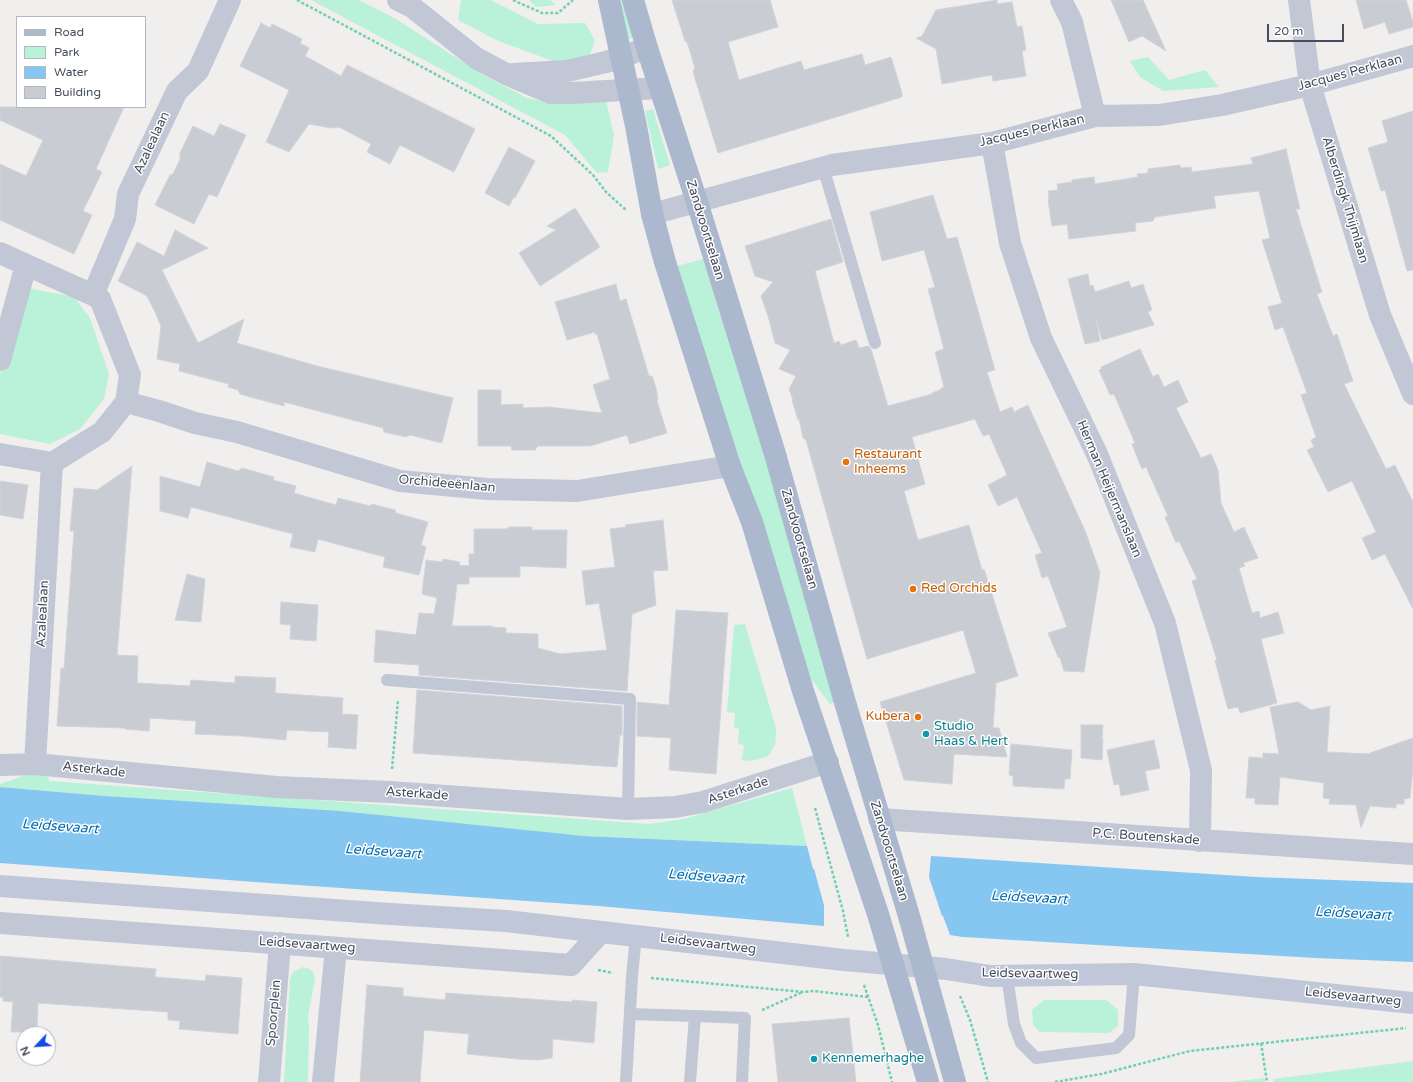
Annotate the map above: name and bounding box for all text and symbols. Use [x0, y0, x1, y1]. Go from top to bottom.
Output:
legend [16, 16, 146, 108]
scale bar [1269, 16, 1346, 42]
text: 20 m [1274, 24, 1303, 38]
text: Road [54, 25, 84, 39]
text: Park [54, 45, 80, 59]
street label: Jacques Perklaan [1296, 52, 1404, 94]
text: Water [54, 65, 88, 79]
text: Building [54, 85, 101, 99]
street label: Azalealaan [131, 109, 173, 177]
street label: Jacques Perklaan [978, 111, 1086, 151]
street label: Alberdingk Thijmlaan [1318, 135, 1372, 265]
street label: Zandvoortselaan [682, 178, 728, 282]
street label: Herman Heijermanslaan [1073, 418, 1145, 560]
place label: Restaurant Inheems [854, 447, 922, 478]
marker: Restaurant Inheems [841, 457, 851, 467]
street label: Orchideeënlaan [398, 472, 496, 496]
street label: Zandvoortselaan [777, 487, 821, 591]
street label: Azalealaan [33, 580, 53, 648]
place label: Red Orchids [921, 581, 997, 597]
marker: Red Orchids [908, 584, 918, 594]
place label: Kubera [866, 709, 910, 725]
marker: Kubera [913, 712, 923, 722]
place label: Studio Haas & Hert [934, 719, 1008, 750]
marker: Studio Haas & Hert [921, 729, 931, 739]
street label: Asterkade [62, 759, 126, 781]
street label: Asterkade [706, 774, 770, 808]
street label: Asterkade [385, 784, 449, 804]
street label: Zandvoortselaan [866, 799, 912, 903]
water label: Leidsevaart [21, 816, 99, 838]
street label: P.C. Boutenskade [1092, 825, 1200, 849]
water label: Leidsevaart [344, 841, 422, 863]
water label: Leidsevaart [667, 866, 745, 888]
water label: Leidsevaart [990, 888, 1068, 908]
water label: Leidsevaart [1314, 904, 1392, 924]
street label: Leidsevaartweg [659, 930, 757, 958]
street label: Leidsevaartweg [258, 934, 356, 956]
street label: Leidsevaartweg [981, 965, 1079, 983]
street label: Spoorplein [263, 979, 285, 1047]
street label: Leidsevaartweg [1304, 984, 1402, 1010]
north arrow [16, 1026, 56, 1066]
text: N [18, 1044, 33, 1058]
place label: Kennemerhaghe [822, 1051, 924, 1067]
marker: Kennemerhaghe [809, 1054, 819, 1064]

